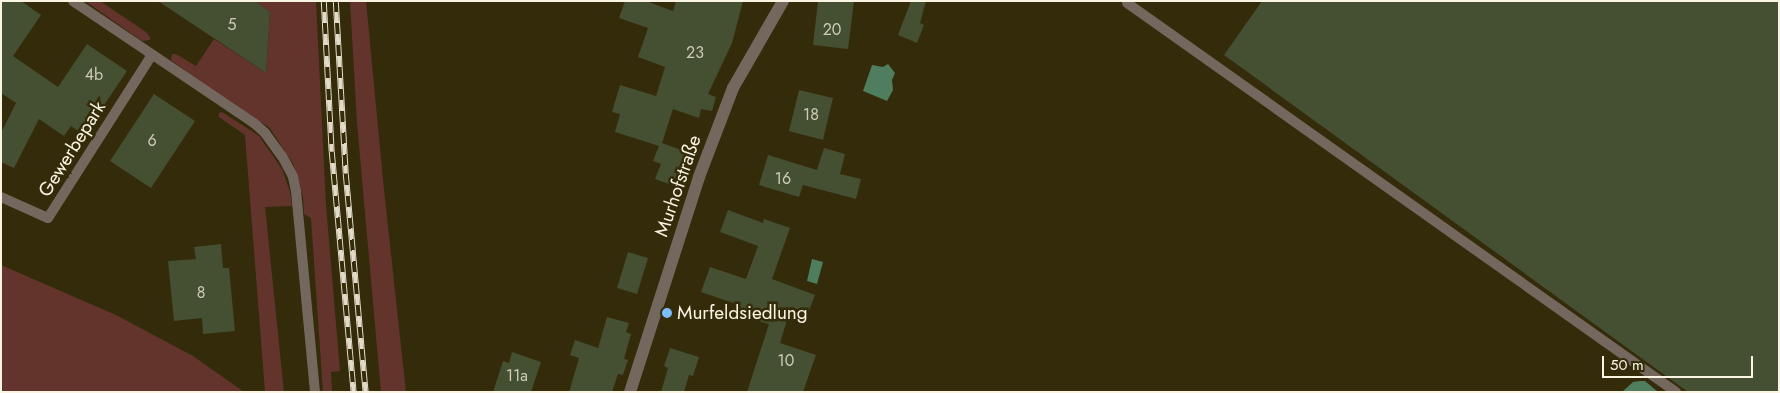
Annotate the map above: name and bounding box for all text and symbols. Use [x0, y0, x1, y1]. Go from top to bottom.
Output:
house number: 5 [227, 15, 237, 35]
house number: 20 [823, 20, 841, 40]
house number: 23 [686, 43, 704, 63]
house number: 4b [85, 65, 103, 85]
street label: Gewerbepark [34, 97, 110, 201]
house number: 18 [803, 105, 819, 125]
house number: 6 [147, 131, 157, 151]
street label: Murhofstraße [650, 132, 706, 240]
house number: 16 [775, 169, 791, 189]
house number: 8 [197, 283, 205, 303]
place label: Murfeldsiedlung [677, 302, 808, 324]
marker: Murfeldsiedlung [661, 307, 673, 319]
scale bar [1605, 346, 1756, 378]
house number: 10 [778, 351, 794, 371]
text: 50 m [1610, 354, 1644, 376]
house number: 11a [506, 366, 528, 386]

